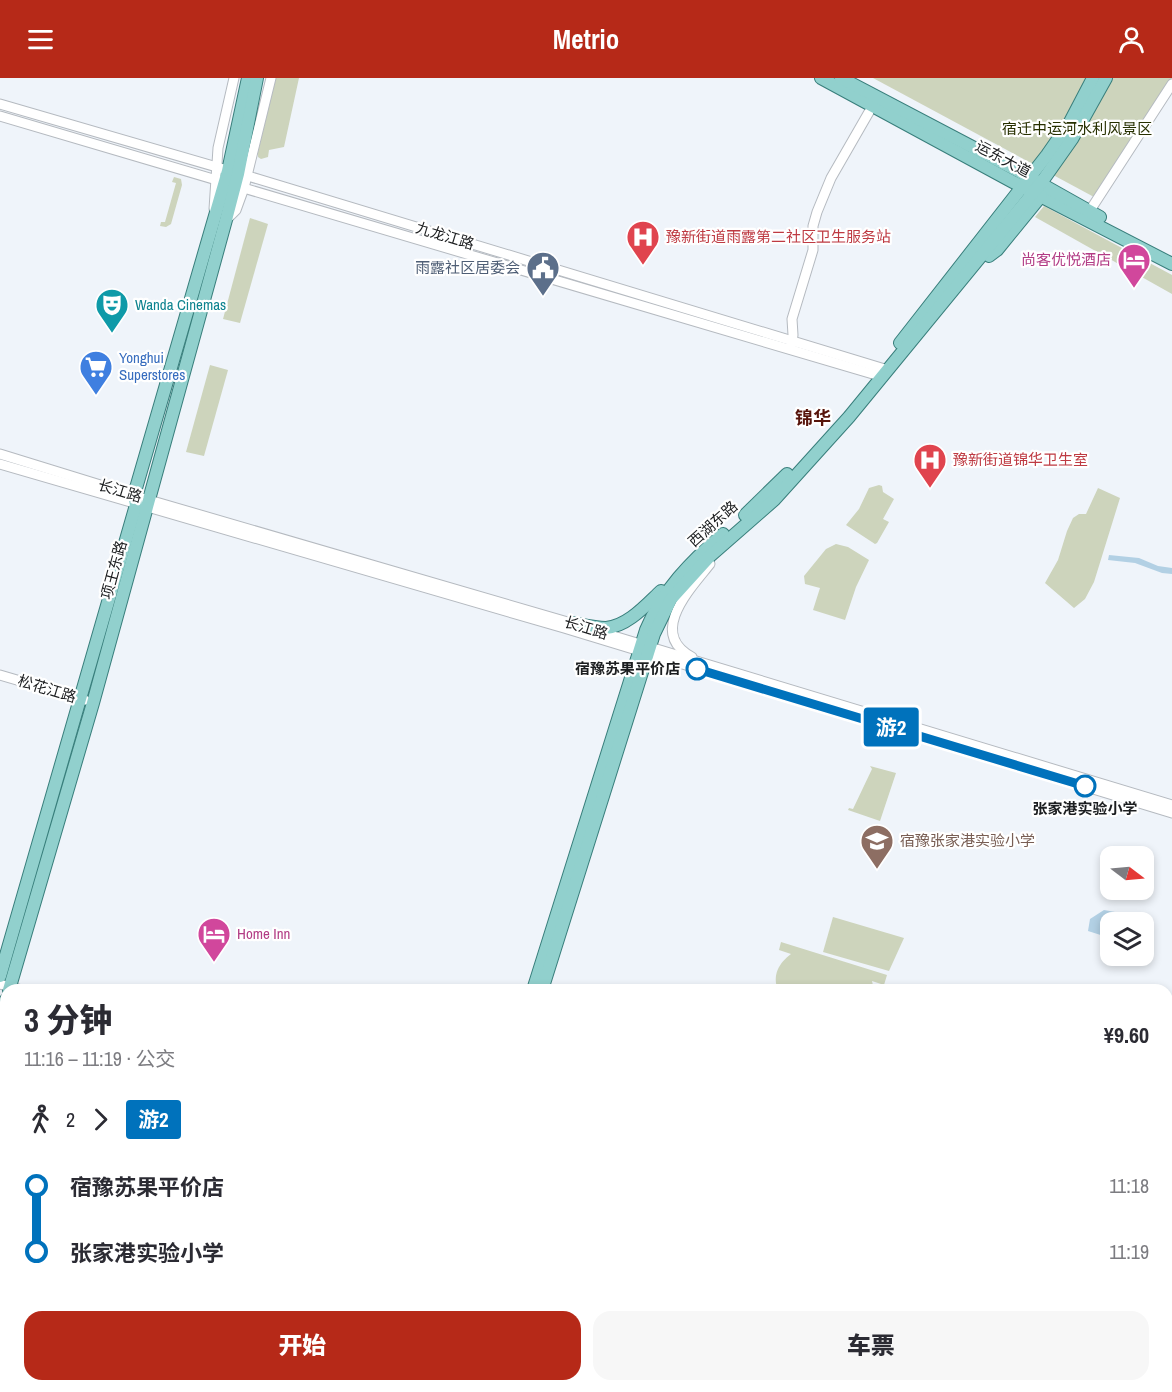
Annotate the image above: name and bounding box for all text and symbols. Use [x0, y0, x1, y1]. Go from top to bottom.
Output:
text: Metrio [553, 21, 619, 57]
icon: menu [24, 23, 57, 56]
icon: person [1115, 23, 1148, 56]
park label: 宿迁中运河水利风景区 [1002, 118, 1152, 139]
street label: 运东大道 [972, 135, 1035, 182]
street label: 九龙江路 [413, 217, 477, 254]
hospital icon: 豫新街道雨露第二社区卫生服务站 [625, 219, 661, 266]
place label: 豫新街道雨露第二社区卫生服务站 [666, 226, 891, 247]
hotel icon: 尚客优悦酒店 [1116, 242, 1152, 289]
place label: 尚客优悦酒店 [1021, 249, 1111, 270]
public building icon: 雨露社区居委会 [525, 250, 561, 297]
place label: 雨露社区居委会 [415, 257, 520, 278]
theatre icon: Wanda Cinemas [94, 287, 130, 334]
place label: Wanda Cinemas [135, 294, 226, 315]
place label: Yonghui Superstores [119, 347, 185, 385]
supermarket icon: Yonghui Superstores [78, 349, 114, 396]
district label: 锦华 [795, 405, 831, 430]
hospital icon: 豫新街道锦华卫生室 [912, 442, 948, 489]
place label: 豫新街道锦华卫生室 [953, 449, 1088, 470]
street label: 长江路 [96, 474, 145, 507]
street label: 西湖东路 [683, 496, 742, 552]
street label: 项王东路 [96, 538, 131, 602]
street label: 长江路 [562, 611, 611, 644]
place label: 宿豫苏果平价店 [575, 658, 680, 679]
marker: 宿豫苏果平价店 [686, 658, 708, 680]
street label: 松花江路 [15, 670, 79, 707]
line badge: 游2 [864, 708, 918, 746]
text: 游2 [876, 713, 906, 742]
marker: 张家港实验小学 [1074, 775, 1096, 797]
place label: 张家港实验小学 [1032, 798, 1138, 819]
school or university icon: 宿豫张家港实验小学 [859, 823, 895, 870]
place label: 宿豫张家港实验小学 [900, 830, 1035, 851]
north arrow [1100, 846, 1154, 900]
map controls [1100, 846, 1154, 966]
button: layers [1100, 912, 1154, 966]
hotel icon: Home Inn [196, 916, 232, 963]
place label: Home Inn [237, 923, 290, 944]
text: 3 分钟 [24, 998, 113, 1042]
text: ¥9.60 [1104, 1020, 1149, 1050]
text: 11:16 – 11:19 · 公交 [24, 1045, 176, 1072]
icon: walk [24, 1103, 57, 1136]
icon: forward [84, 1103, 117, 1136]
text: 游2 [138, 1105, 169, 1134]
text: 2 [66, 1106, 75, 1133]
text: 宿豫苏果平价店 [70, 1172, 224, 1202]
text: 11:18 [1109, 1172, 1149, 1199]
text: 张家港实验小学 [70, 1238, 224, 1268]
text: 11:19 [1109, 1238, 1149, 1265]
button: 开始 [24, 1311, 581, 1380]
button: 车票 [593, 1311, 1149, 1380]

